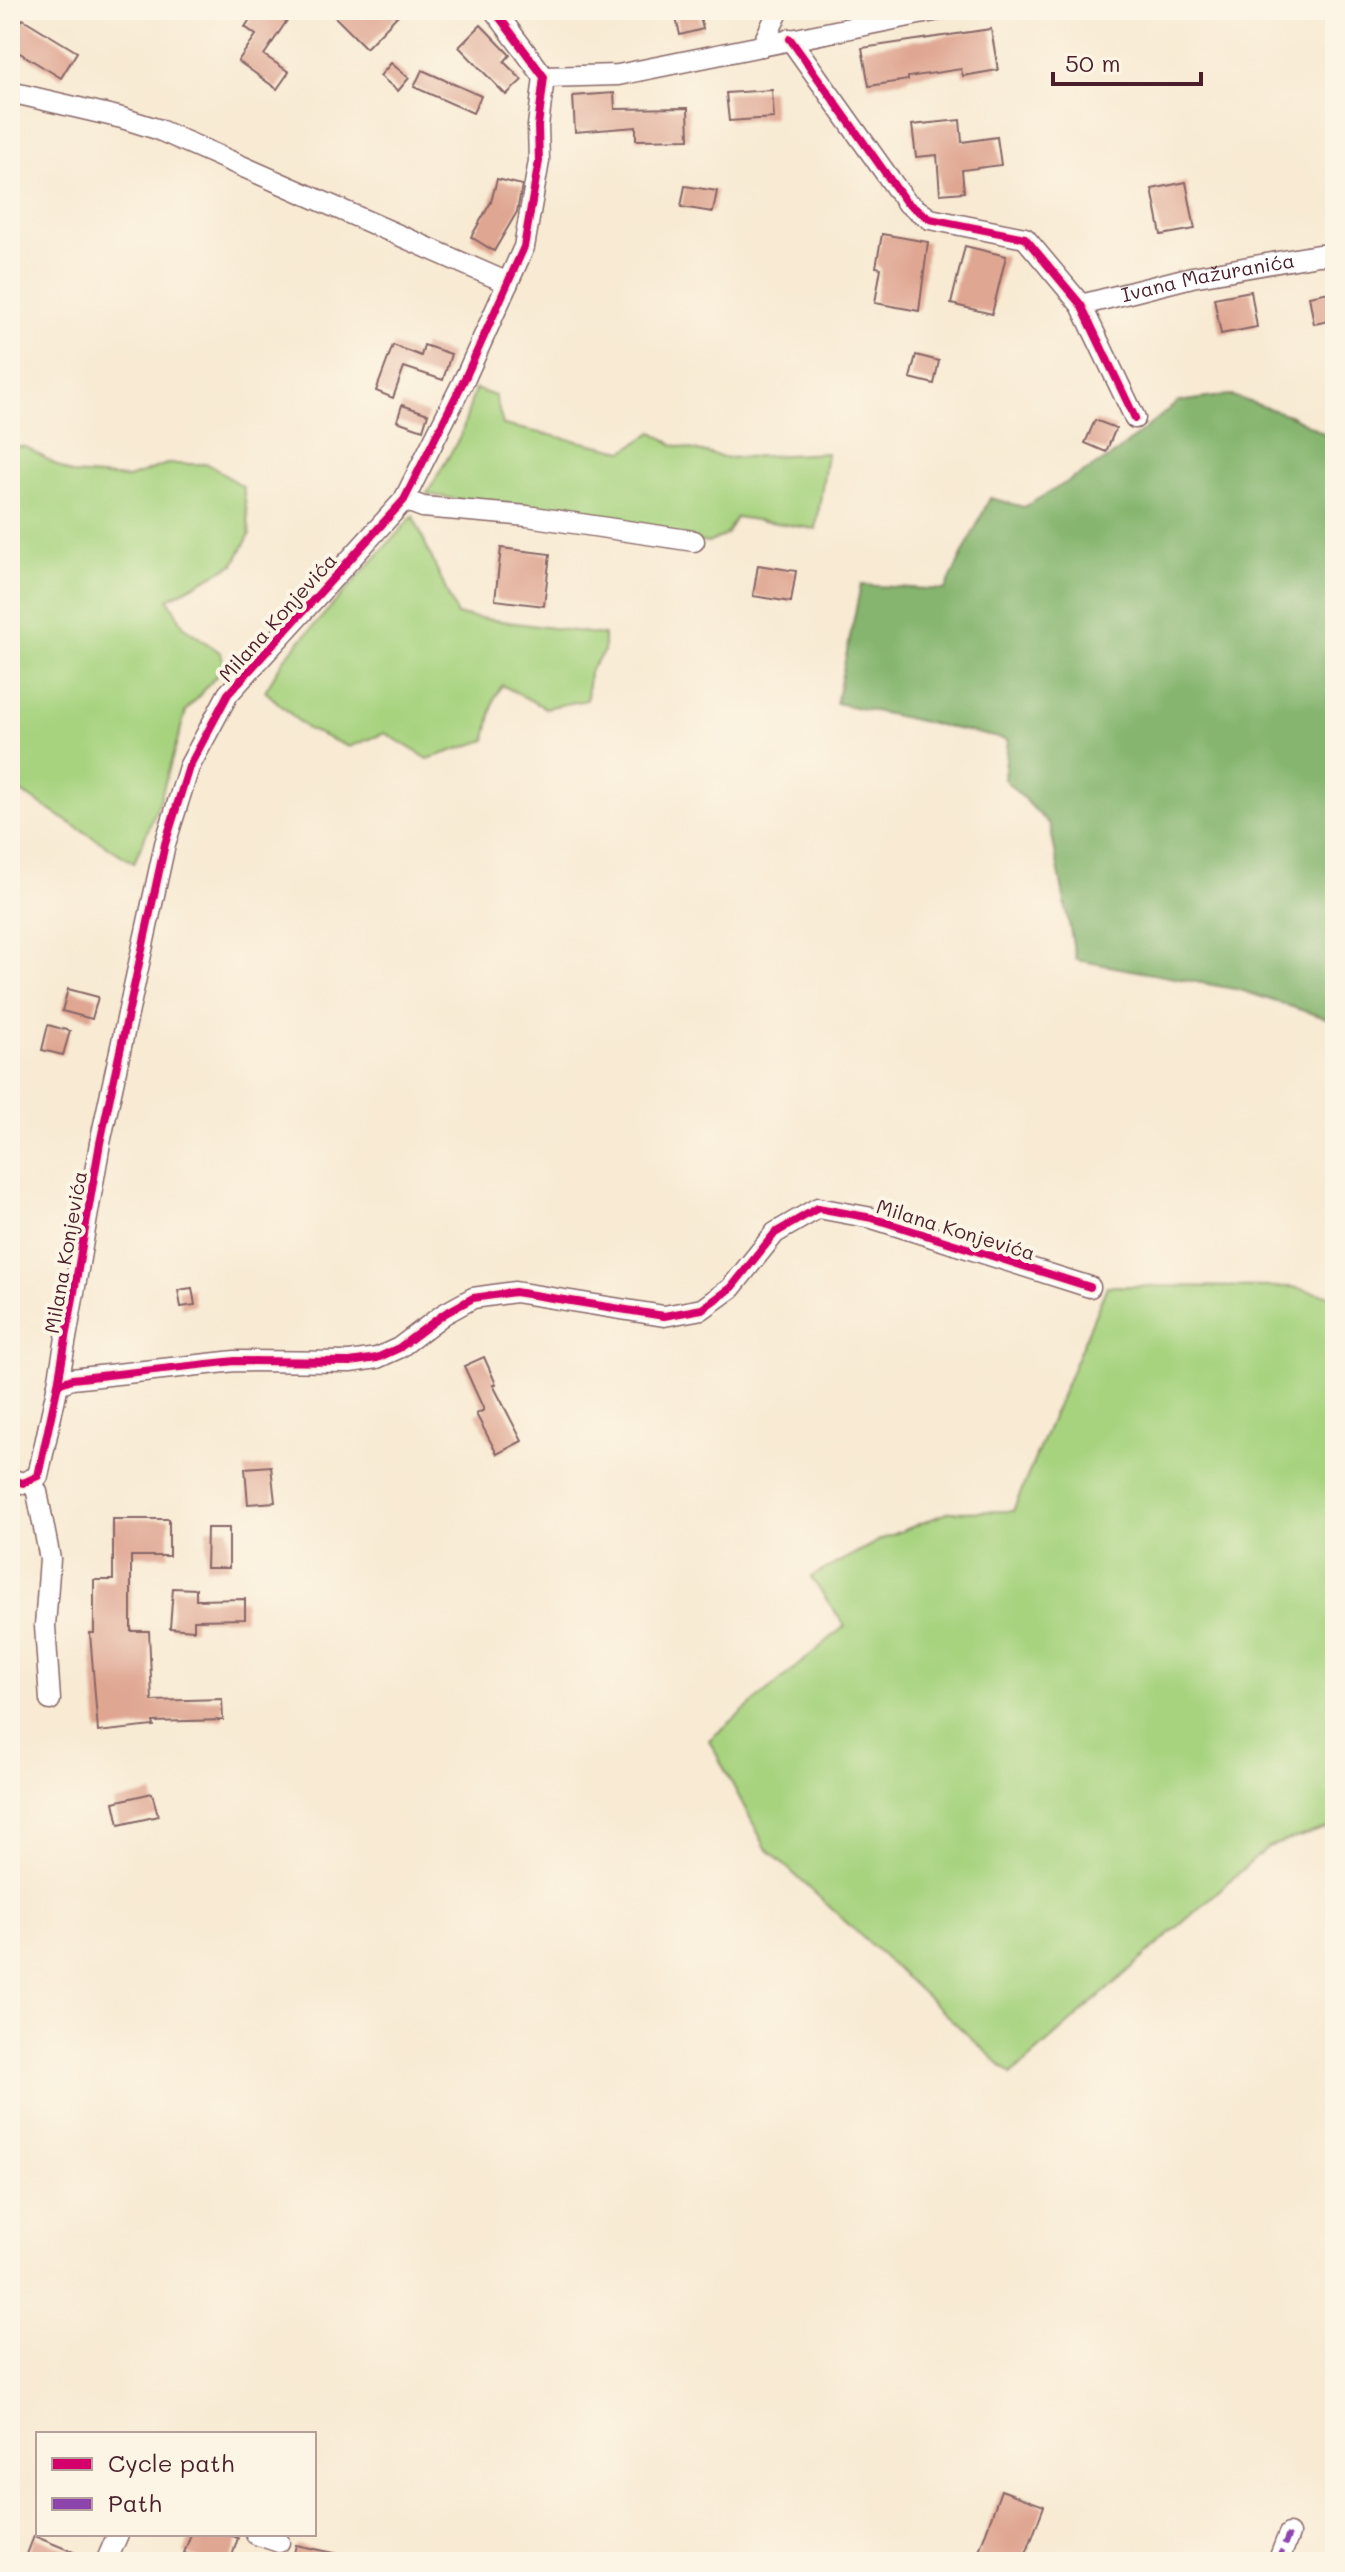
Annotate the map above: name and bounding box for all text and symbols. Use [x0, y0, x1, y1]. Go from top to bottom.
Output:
scale bar [1053, 36, 1201, 86]
text: 50 m [1065, 47, 1121, 78]
street label: Ivana Mažuranića [1118, 246, 1296, 307]
street label: Milana Konjevića [212, 547, 342, 687]
street label: Milana Konjevića [38, 1169, 92, 1335]
street label: Milana Konjevića [873, 1193, 1039, 1265]
legend [36, 2432, 316, 2536]
text: Cycle path [108, 2447, 234, 2478]
text: Path [108, 2487, 162, 2518]

